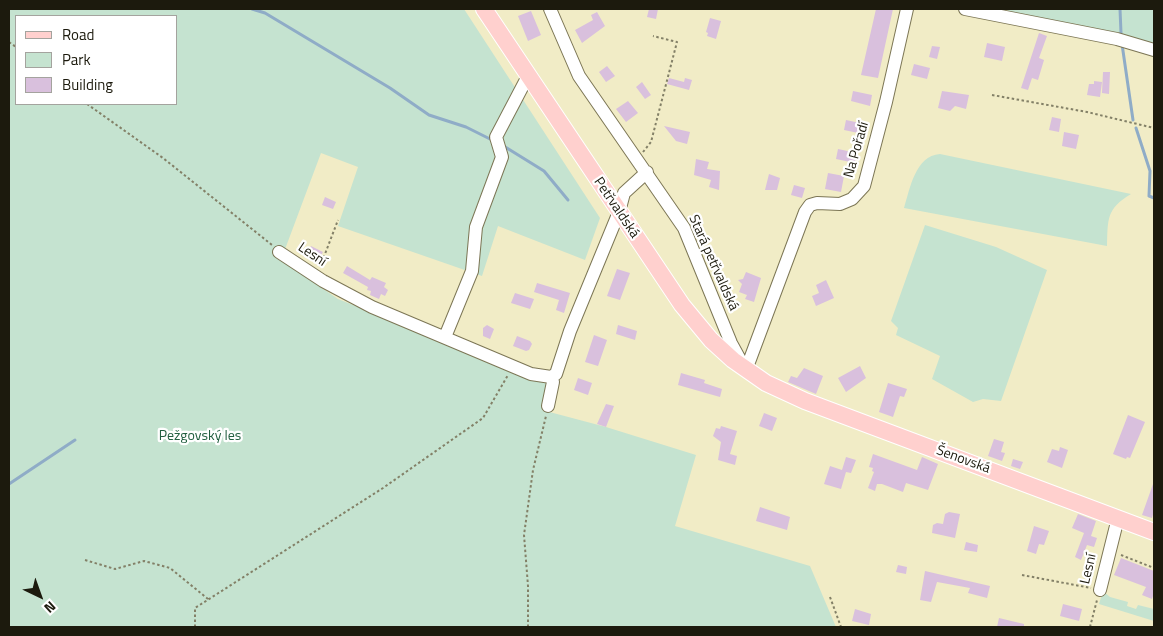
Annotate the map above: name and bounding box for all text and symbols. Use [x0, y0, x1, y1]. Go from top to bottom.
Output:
legend [15, 15, 178, 105]
text: Road [62, 23, 94, 46]
text: Park [62, 48, 91, 71]
text: Building [62, 73, 113, 96]
street label: Na Pořadí [841, 120, 873, 180]
street label: Petřvaldská [590, 174, 642, 242]
street label: Stará petřvaldská [684, 213, 742, 313]
street label: Lesní [295, 239, 329, 271]
park label: Pežgovský les [159, 429, 241, 445]
street label: Šenovská [934, 442, 992, 478]
street label: Lesní [1077, 552, 1101, 586]
north arrow [15, 571, 65, 621]
text: N [40, 596, 61, 619]

